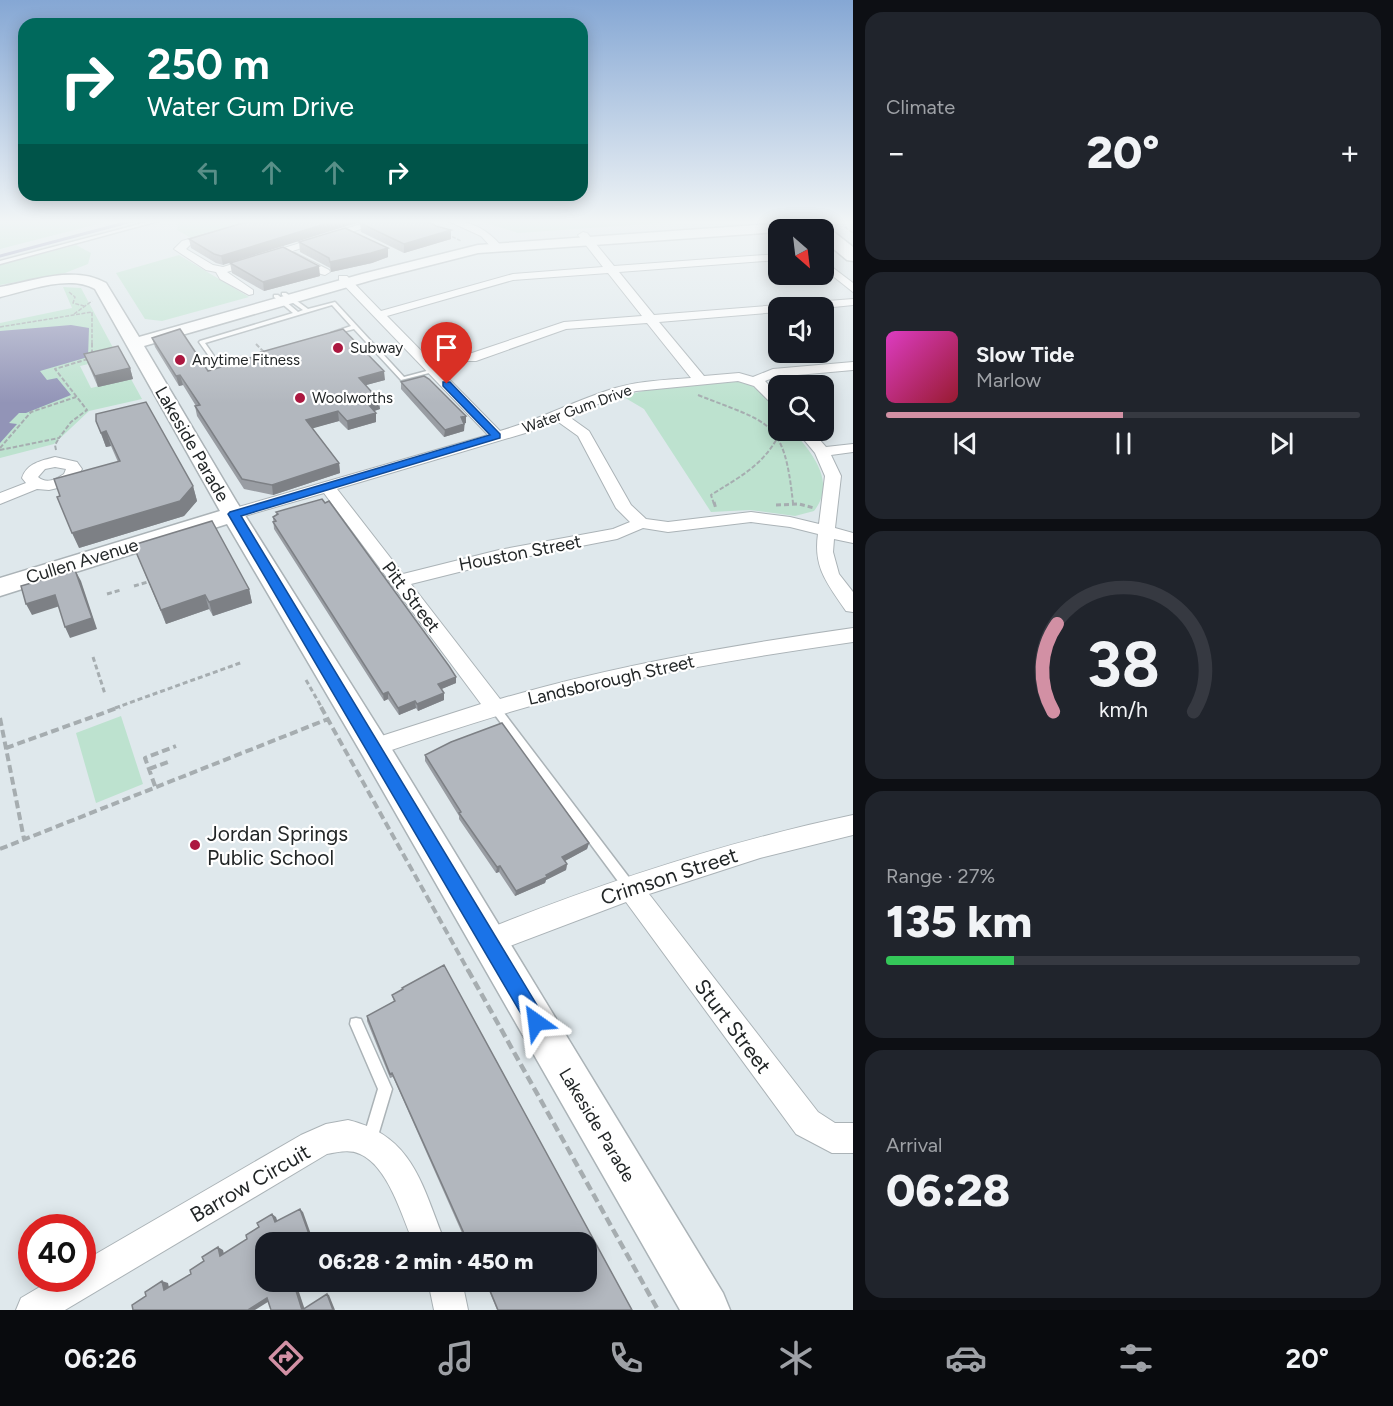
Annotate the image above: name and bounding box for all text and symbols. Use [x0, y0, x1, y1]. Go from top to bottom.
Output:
text: 250 m [147, 39, 270, 90]
icon: right [48, 42, 126, 120]
text: Water Gum Drive [147, 90, 354, 123]
text: Climate [886, 95, 955, 119]
text: 20° [1086, 125, 1160, 179]
text: − [886, 133, 907, 172]
text: + [1339, 133, 1360, 172]
icon: left [192, 156, 225, 189]
icon: ahead [255, 156, 288, 189]
icon: ahead [318, 156, 351, 189]
icon: right [381, 156, 414, 189]
north arrow [768, 219, 834, 285]
map controls [768, 219, 834, 441]
button: sound [768, 297, 834, 363]
pin [421, 322, 472, 384]
icon: arrive [430, 331, 463, 364]
place label: Subway [350, 339, 403, 357]
marker: Subway [331, 341, 345, 355]
text: Slow Tide [976, 341, 1075, 368]
place label: Anytime Fitness [192, 351, 300, 369]
marker: Anytime Fitness [173, 353, 187, 367]
text: Marlow [976, 368, 1041, 392]
button: search [768, 375, 834, 441]
street label: Water Gum Drive [520, 381, 634, 437]
street label: Lakeside Parade [150, 382, 234, 506]
place label: Woolworths [312, 389, 393, 407]
marker: Woolworths [293, 391, 307, 405]
icon: previous [949, 427, 982, 460]
icon: pause [1107, 427, 1140, 460]
icon: next [1265, 427, 1298, 460]
street label: Houston Street [457, 530, 583, 576]
street label: Cullen Avenue [23, 533, 141, 588]
street label: Pitt Street [377, 557, 445, 637]
text: 38 [1087, 627, 1159, 702]
street label: Landsborough Street [525, 650, 697, 710]
text: km/h [1099, 697, 1147, 722]
place label: Jordan Springs Public School [207, 821, 348, 870]
marker: Jordan Springs Public School [188, 838, 202, 852]
street label: Crimson Street [597, 842, 741, 910]
text: Range · 27% [886, 864, 995, 888]
text: 135 km [886, 894, 1032, 948]
street label: Sturt Street [689, 974, 777, 1078]
position arrow [504, 990, 568, 1054]
street label: Lakeside Parade [554, 1064, 640, 1186]
text: Arrival [886, 1133, 942, 1157]
street label: Barrow Circuit [186, 1139, 314, 1227]
text: 06:28 [886, 1163, 1010, 1217]
speed limit sign: 40 [18, 1214, 96, 1292]
text: 06:28 · 2 min · 450 m [319, 1248, 533, 1275]
icon: directions [265, 1337, 307, 1379]
icon: music [435, 1337, 477, 1379]
icon: phone [605, 1337, 647, 1379]
icon: climate [775, 1337, 817, 1379]
icon: car [945, 1337, 987, 1379]
icon: filters [1115, 1337, 1157, 1379]
text: 06:26 [64, 1342, 137, 1375]
text: 20° [1286, 1342, 1329, 1375]

